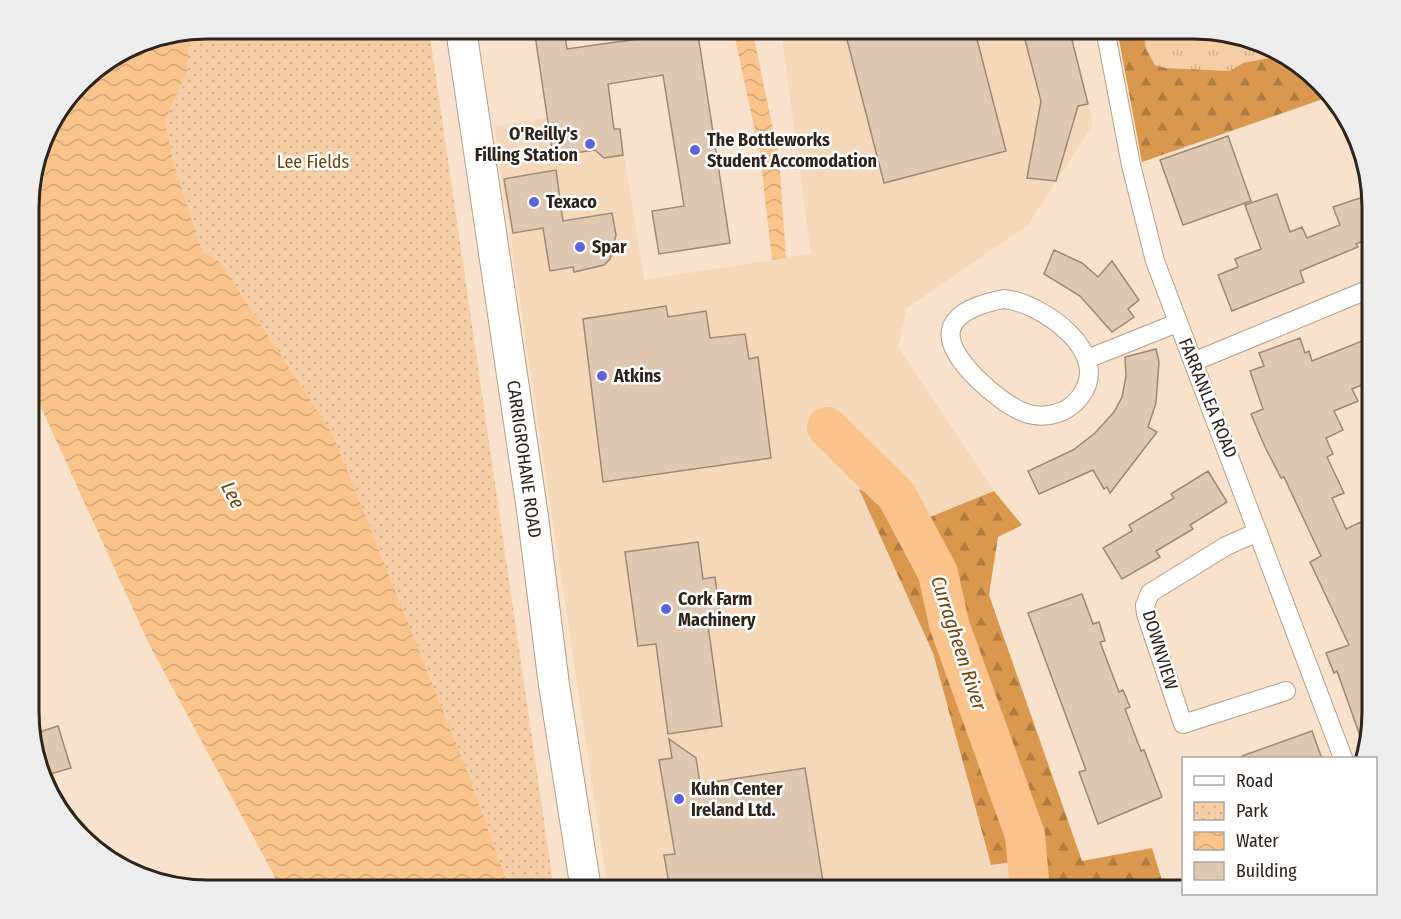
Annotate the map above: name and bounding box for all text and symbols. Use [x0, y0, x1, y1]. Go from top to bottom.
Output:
place label: O'Reilly's Filling Station [475, 123, 578, 166]
place label: The Bottleworks Student Accomodation [707, 129, 877, 172]
marker: O'Reilly's Filling Station [583, 137, 597, 151]
marker: The Bottleworks Student Accomodation [688, 143, 702, 157]
park label: Lee Fields [277, 151, 349, 173]
place label: Texaco [546, 191, 597, 213]
marker: Texaco [527, 195, 541, 209]
place label: Spar [592, 236, 627, 258]
marker: Spar [573, 240, 587, 254]
street label: FARRANLEA ROAD [1174, 335, 1242, 461]
place label: Atkins [613, 365, 661, 387]
marker: Atkins [595, 369, 609, 383]
street label: CARRIGROHANE ROAD [502, 379, 546, 539]
water label: Lee [216, 477, 250, 513]
water label: Curragheen River [926, 573, 992, 714]
place label: Cork Farm Machinery [678, 588, 756, 631]
marker: Cork Farm Machinery [659, 602, 673, 616]
street label: DOWNVIEW [1137, 608, 1183, 693]
legend [1182, 757, 1377, 895]
text: Road [1236, 770, 1273, 792]
place label: Kuhn Center Ireland Ltd. [691, 778, 783, 821]
marker: Kuhn Center Ireland Ltd. [672, 792, 686, 806]
text: Park [1236, 800, 1269, 822]
text: Water [1236, 830, 1279, 852]
text: Building [1236, 860, 1297, 882]

